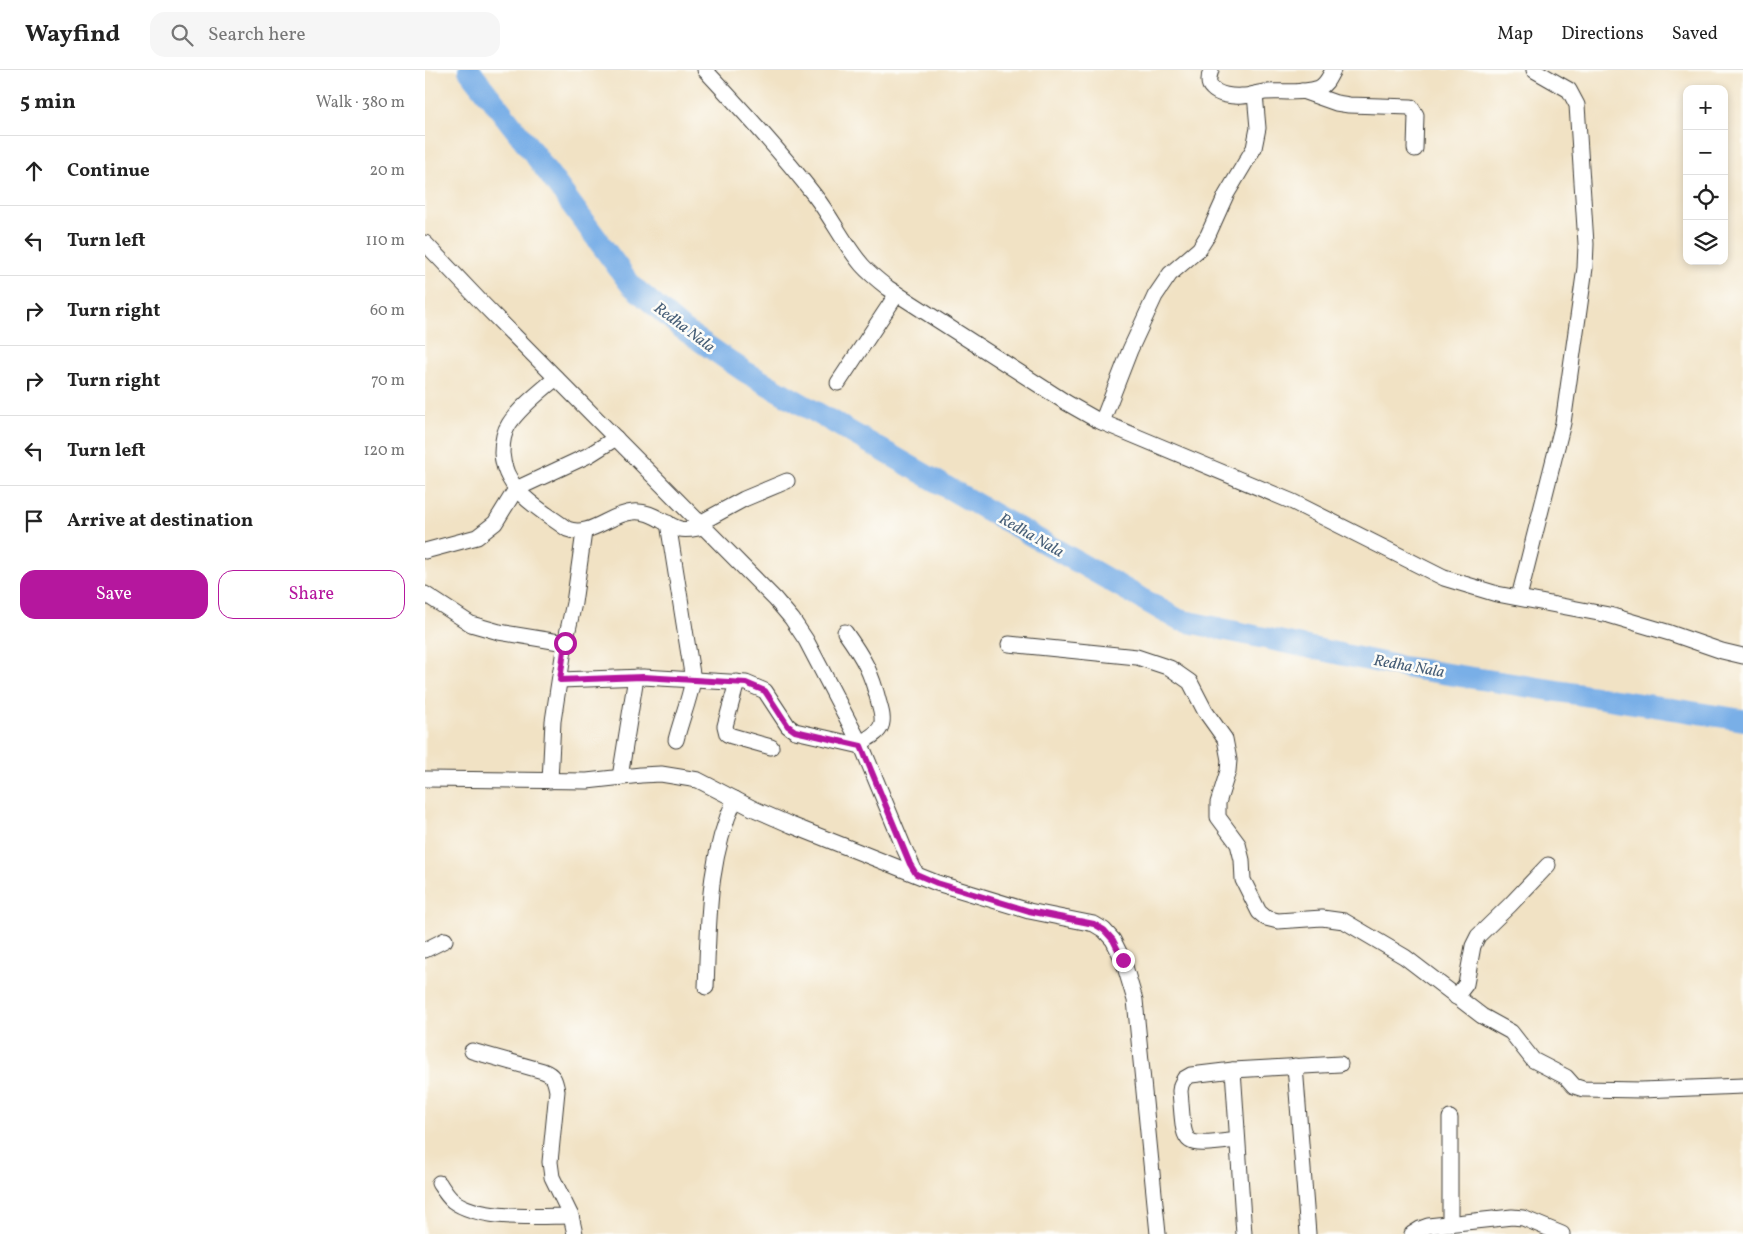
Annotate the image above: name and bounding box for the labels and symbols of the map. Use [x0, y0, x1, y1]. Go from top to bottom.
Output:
water label: Redha Nala [649, 298, 720, 359]
water label: Redha Nala [995, 509, 1068, 564]
route start [554, 632, 577, 655]
water label: Redha Nala [1372, 650, 1447, 684]
route end [1112, 949, 1135, 972]

